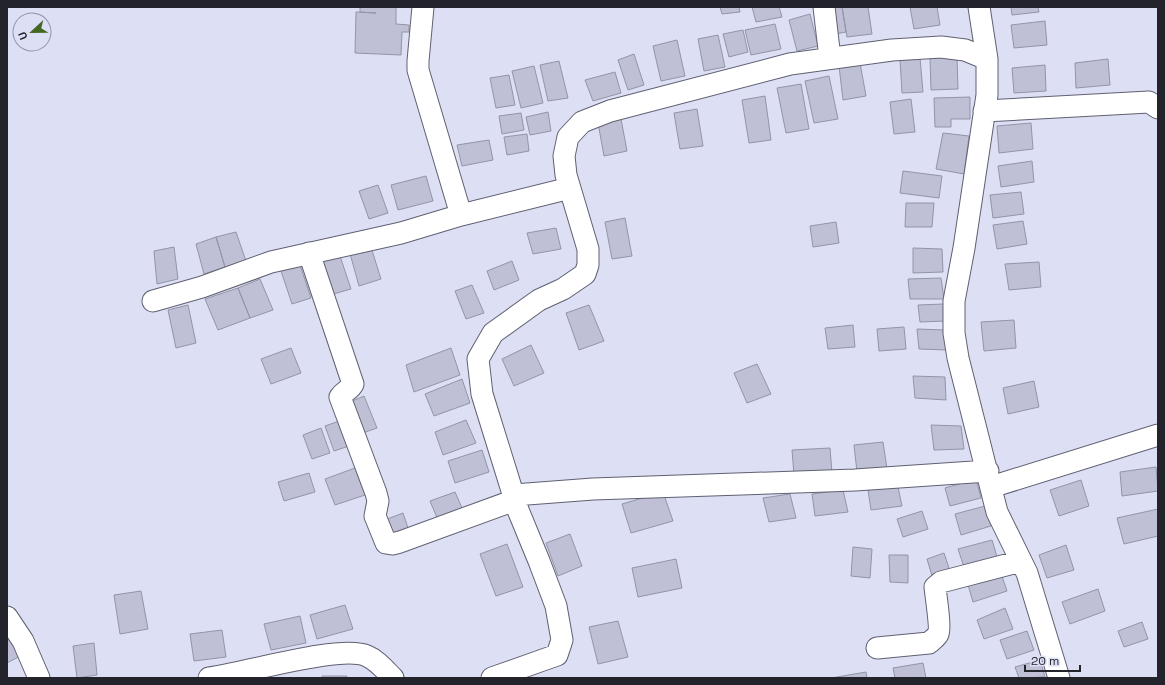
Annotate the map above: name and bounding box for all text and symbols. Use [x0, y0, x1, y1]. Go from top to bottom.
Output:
north arrow [12, 12, 52, 52]
text: U [15, 30, 31, 42]
scale bar [1025, 647, 1080, 673]
text: 20 m [1031, 653, 1059, 669]

